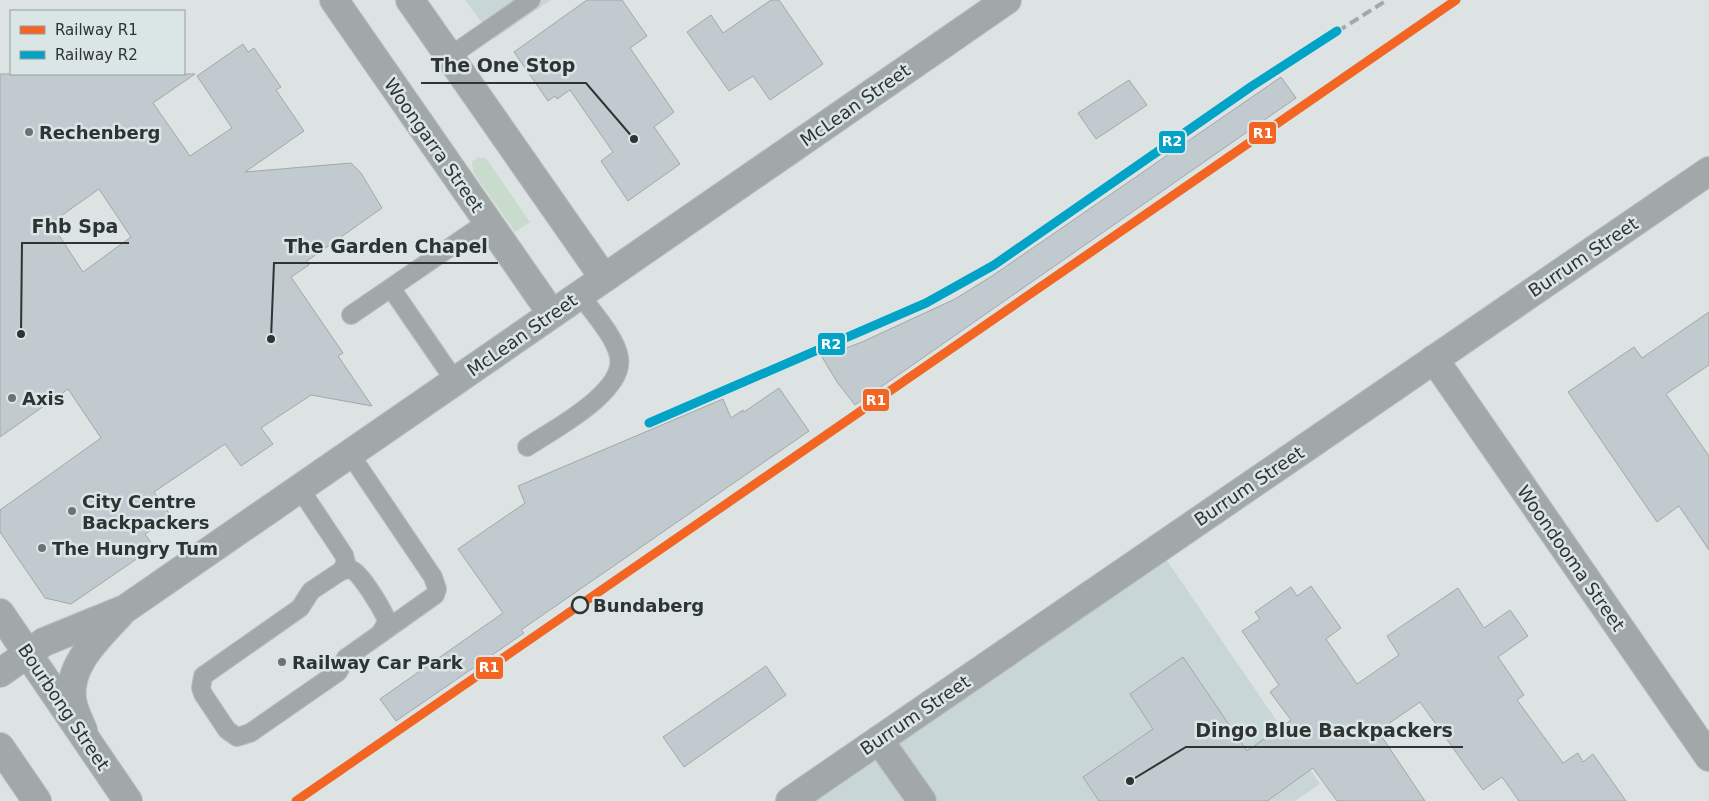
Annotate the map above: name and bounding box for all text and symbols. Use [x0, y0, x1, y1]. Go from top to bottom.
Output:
legend [10, 10, 185, 75]
text: Railway R1 [55, 21, 138, 39]
text: Railway R2 [55, 46, 138, 64]
callout: The One Stop [421, 49, 586, 83]
text: The One Stop [431, 54, 575, 76]
street label: McLean Street [796, 59, 914, 151]
street label: Woongarra Street [380, 74, 488, 216]
line badge: R1 [1248, 121, 1277, 145]
place label: Rechenberg [39, 122, 160, 143]
text: R1 [1253, 125, 1273, 141]
marker: Rechenberg [23, 126, 35, 138]
line badge: R2 [1158, 130, 1186, 154]
text: R2 [1162, 133, 1182, 149]
callout: Fhb Spa [22, 209, 129, 243]
street label: Burrum Street [1524, 213, 1642, 301]
text: Fhb Spa [32, 215, 118, 237]
callout: The Garden Chapel [274, 229, 498, 263]
text: The Garden Chapel [284, 235, 488, 257]
street label: McLean Street [463, 289, 581, 381]
line badge: R2 [817, 332, 846, 356]
text: R2 [821, 336, 841, 352]
place label: Axis [22, 388, 64, 409]
line badge: R1 [862, 388, 890, 412]
marker: Axis [6, 392, 18, 404]
text: R1 [866, 392, 886, 408]
street label: Burrum Street [1190, 442, 1308, 530]
street label: Woondooma Street [1513, 481, 1629, 635]
place label: City Centre Backpackers [82, 491, 210, 533]
marker: City Centre Backpackers [66, 505, 78, 517]
place label: The Hungry Tum [52, 538, 218, 559]
marker: The Hungry Tum [36, 542, 48, 554]
place label: Bundaberg [593, 595, 704, 616]
marker: Bundaberg [571, 596, 589, 614]
street label: Bourbong Street [14, 640, 114, 774]
place label: Railway Car Park [292, 652, 464, 673]
marker: Railway Car Park [276, 656, 288, 668]
line badge: R1 [475, 656, 504, 680]
text: R1 [479, 659, 499, 675]
street label: Burrum Street [856, 671, 974, 759]
callout: Dingo Blue Backpackers [1186, 713, 1463, 747]
text: Dingo Blue Backpackers [1195, 719, 1453, 741]

